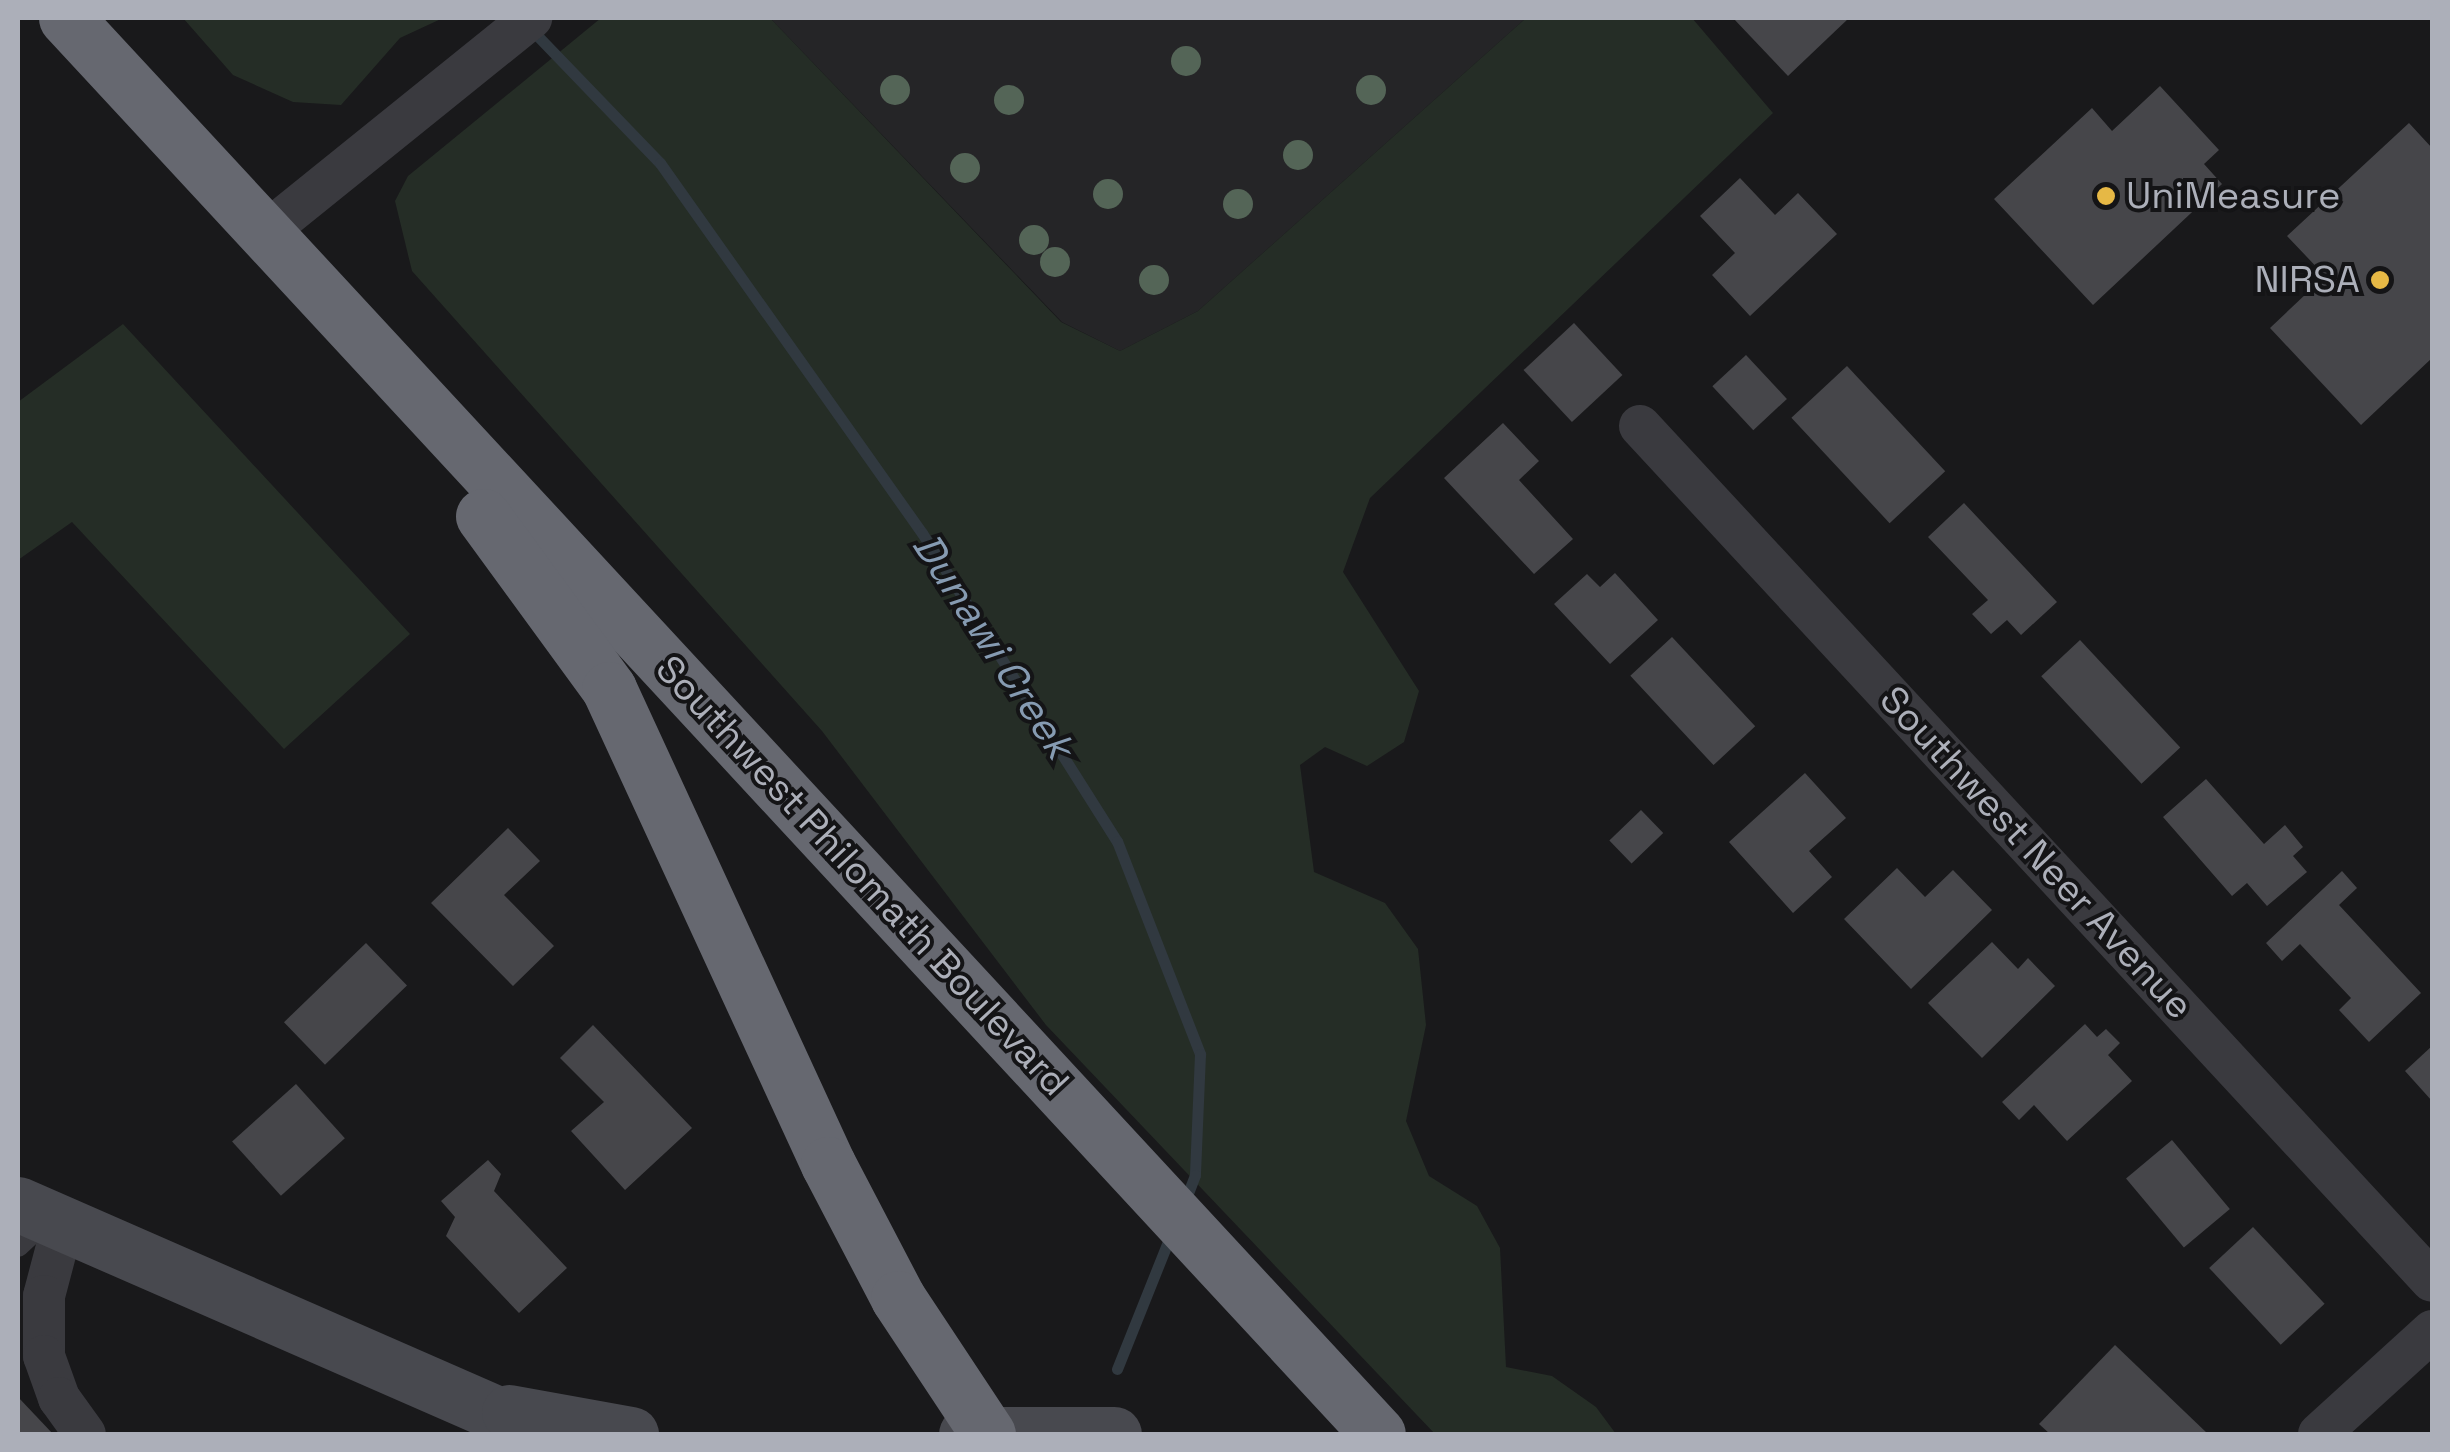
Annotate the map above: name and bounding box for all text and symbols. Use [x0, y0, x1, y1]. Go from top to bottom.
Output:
place label: UniMeasure [2126, 173, 2340, 219]
marker: UniMeasure [2095, 185, 2117, 207]
place label: NIRSA [2254, 257, 2360, 303]
marker: NIRSA [2369, 269, 2391, 291]
water label: Dunawi Creek [902, 524, 1084, 768]
street label: Southwest Philomath Boulevard [646, 647, 1078, 1105]
street label: Southwest Neer Avenue [1870, 677, 2202, 1029]

